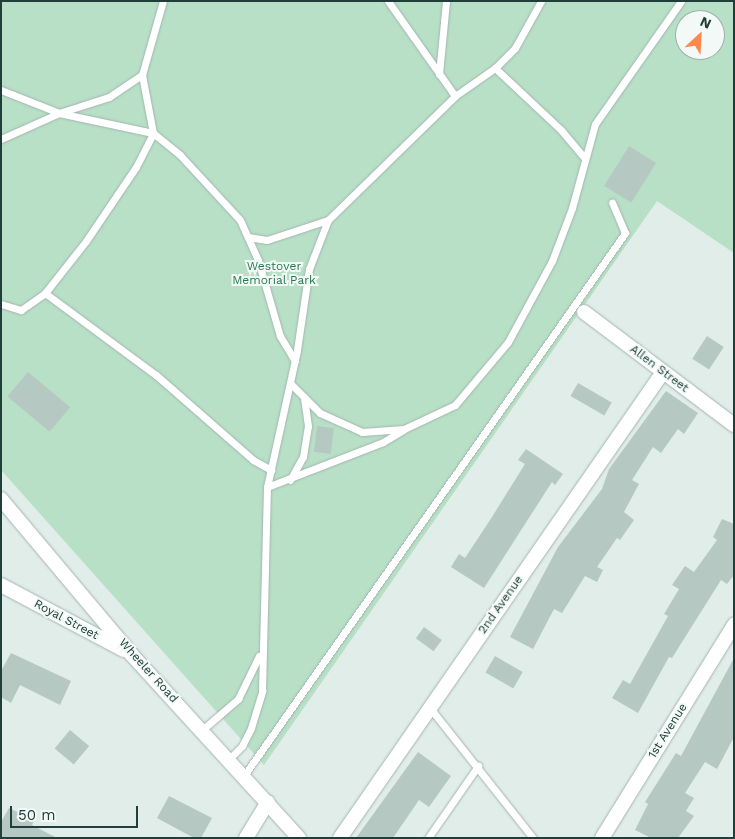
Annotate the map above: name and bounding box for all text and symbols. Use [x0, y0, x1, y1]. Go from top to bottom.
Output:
north arrow [675, 10, 725, 60]
text: N [698, 13, 714, 32]
park label: Westover Memorial Park [232, 260, 316, 288]
street label: Allen Street [627, 342, 691, 396]
street label: 2nd Avenue [475, 573, 527, 637]
street label: Royal Street [31, 597, 101, 643]
street label: Wheeler Road [115, 636, 181, 706]
street label: 1st Avenue [645, 701, 691, 761]
scale bar [12, 796, 140, 828]
text: 50 m [18, 806, 55, 824]

